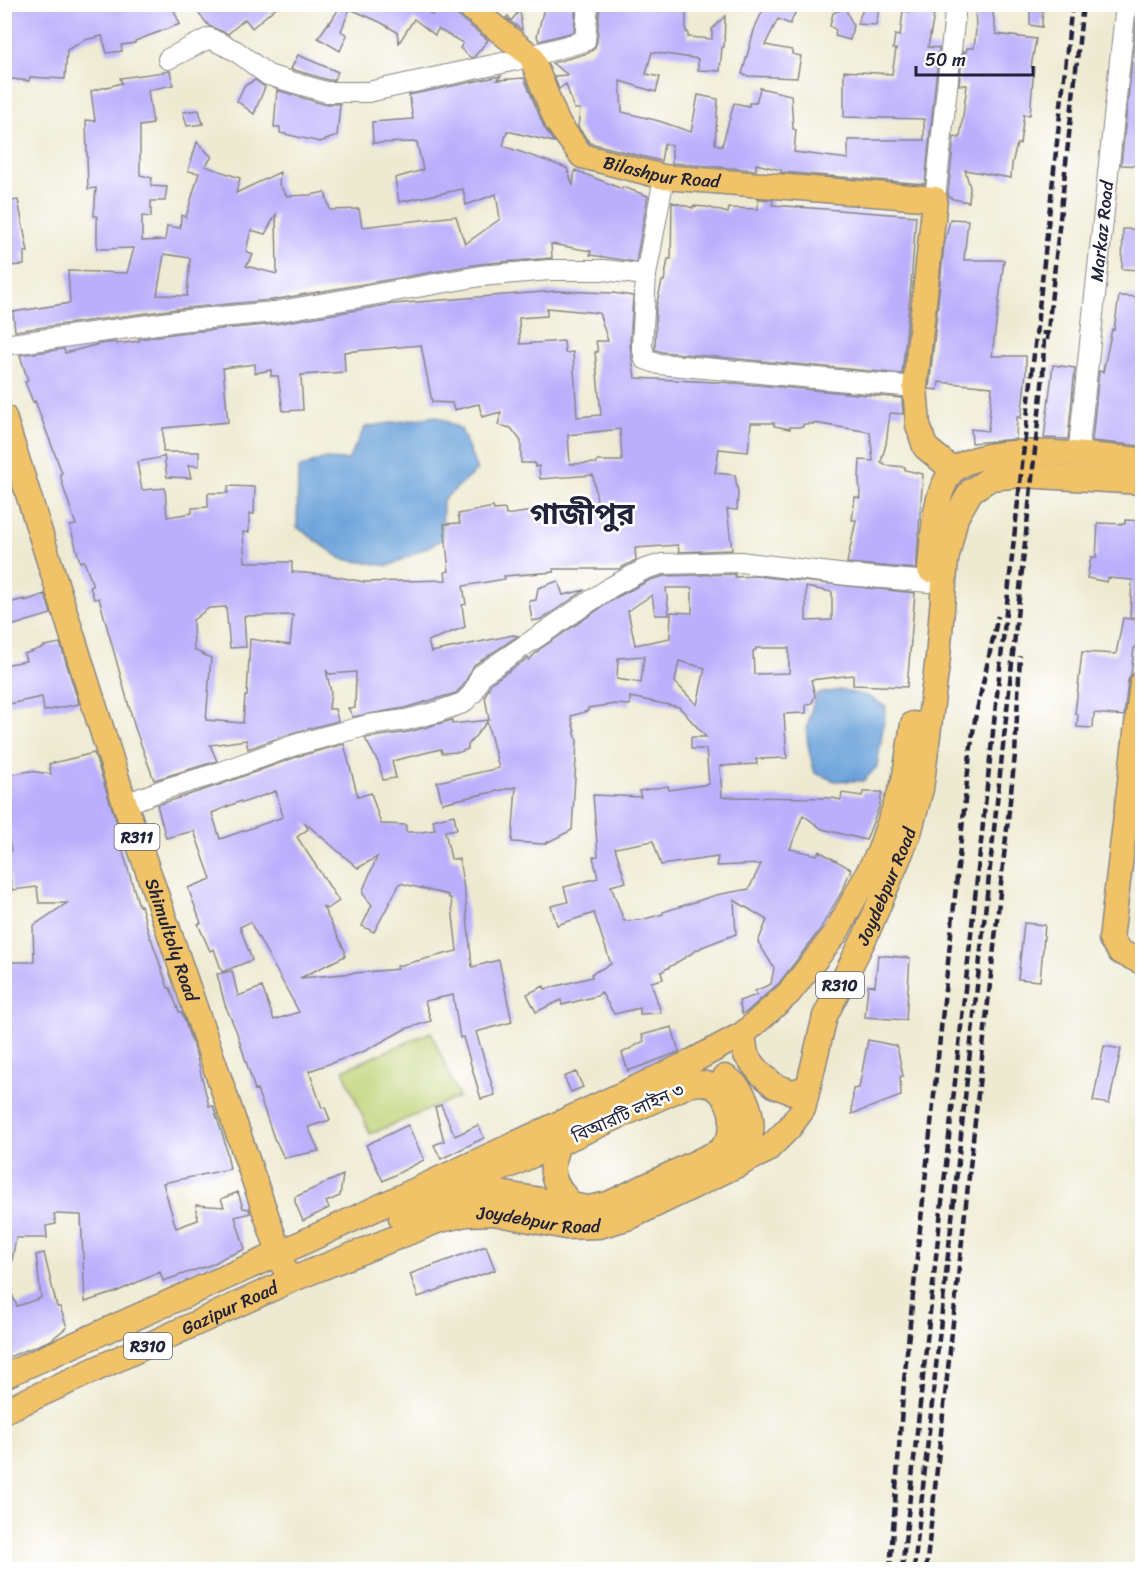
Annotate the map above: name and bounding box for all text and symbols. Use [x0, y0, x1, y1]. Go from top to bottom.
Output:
scale bar [916, 39, 1033, 77]
text: 50 m [925, 44, 966, 76]
street label: Bilashpur Road [600, 146, 723, 198]
street label: Markaz Road [1081, 178, 1123, 283]
district label: গাজীপুর [530, 487, 635, 541]
street label: Joydebpur Road [847, 823, 926, 952]
road number: R311 [114, 824, 160, 850]
street label: Shimultoly Road [136, 874, 208, 1007]
road number: R310 [816, 972, 864, 998]
street label: বিআরটি লাইন ৩ [566, 1074, 690, 1152]
street label: Joydebpur Road [475, 1197, 602, 1243]
street label: Gazipur Road [176, 1271, 285, 1344]
road number: R310 [124, 1333, 172, 1359]

